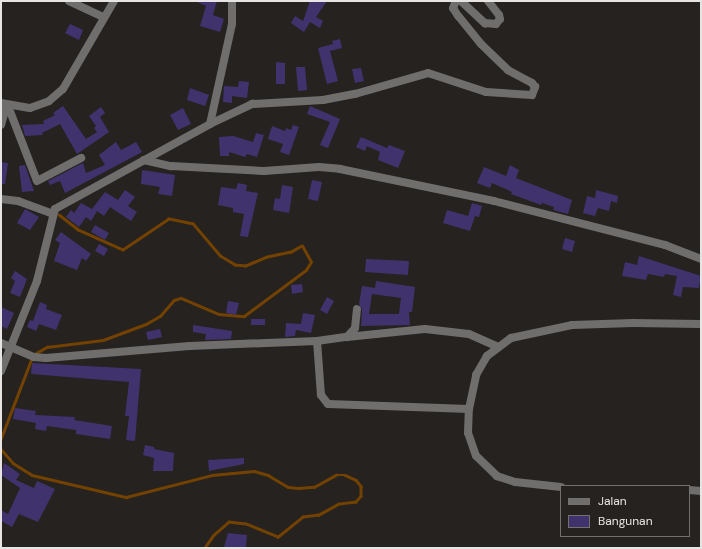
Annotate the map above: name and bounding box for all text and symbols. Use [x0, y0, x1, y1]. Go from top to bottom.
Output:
legend [560, 485, 690, 537]
text: Jalan [598, 493, 627, 509]
text: Bangunan [598, 513, 653, 529]

